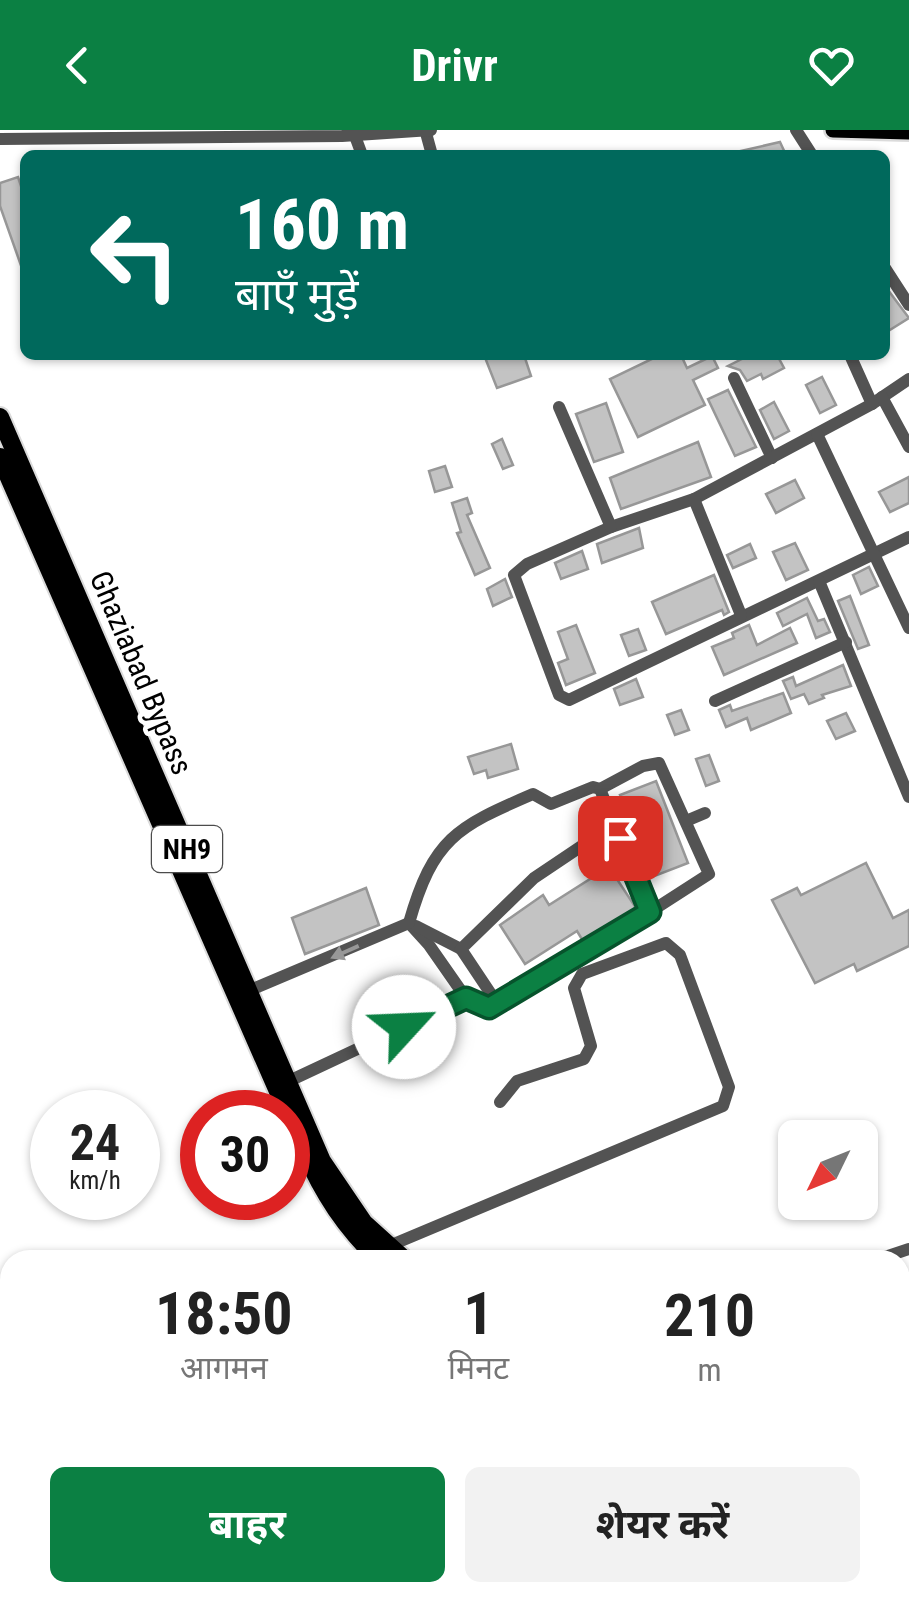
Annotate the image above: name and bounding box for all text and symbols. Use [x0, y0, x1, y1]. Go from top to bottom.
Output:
icon: back [50, 38, 105, 93]
icon: heart [804, 38, 859, 93]
text: Drivr [411, 39, 498, 92]
text: 160 m [235, 184, 409, 266]
icon: left [70, 190, 200, 320]
text: बाएँ मुड़ें [235, 268, 359, 321]
street label: Ghaziabad Bypass [83, 566, 200, 780]
pin [578, 796, 663, 881]
icon: arrive [593, 811, 648, 866]
road number: NH9 [152, 826, 222, 872]
one-way arrow [330, 943, 359, 960]
position arrow [352, 975, 456, 1079]
speed limit sign: 30 [180, 1090, 310, 1220]
text: 24 [70, 1114, 120, 1172]
north arrow [778, 1120, 878, 1220]
map controls [778, 1120, 878, 1220]
text: km/h [69, 1166, 121, 1195]
text: 18:50 [155, 1278, 293, 1349]
text: 1 [463, 1278, 494, 1349]
text: 210 [664, 1280, 755, 1351]
text: आगमन [180, 1349, 268, 1387]
text: मिनट [448, 1349, 509, 1387]
text: m [697, 1351, 722, 1389]
button: बाहर [50, 1467, 445, 1582]
button: शेयर करें [465, 1467, 860, 1582]

